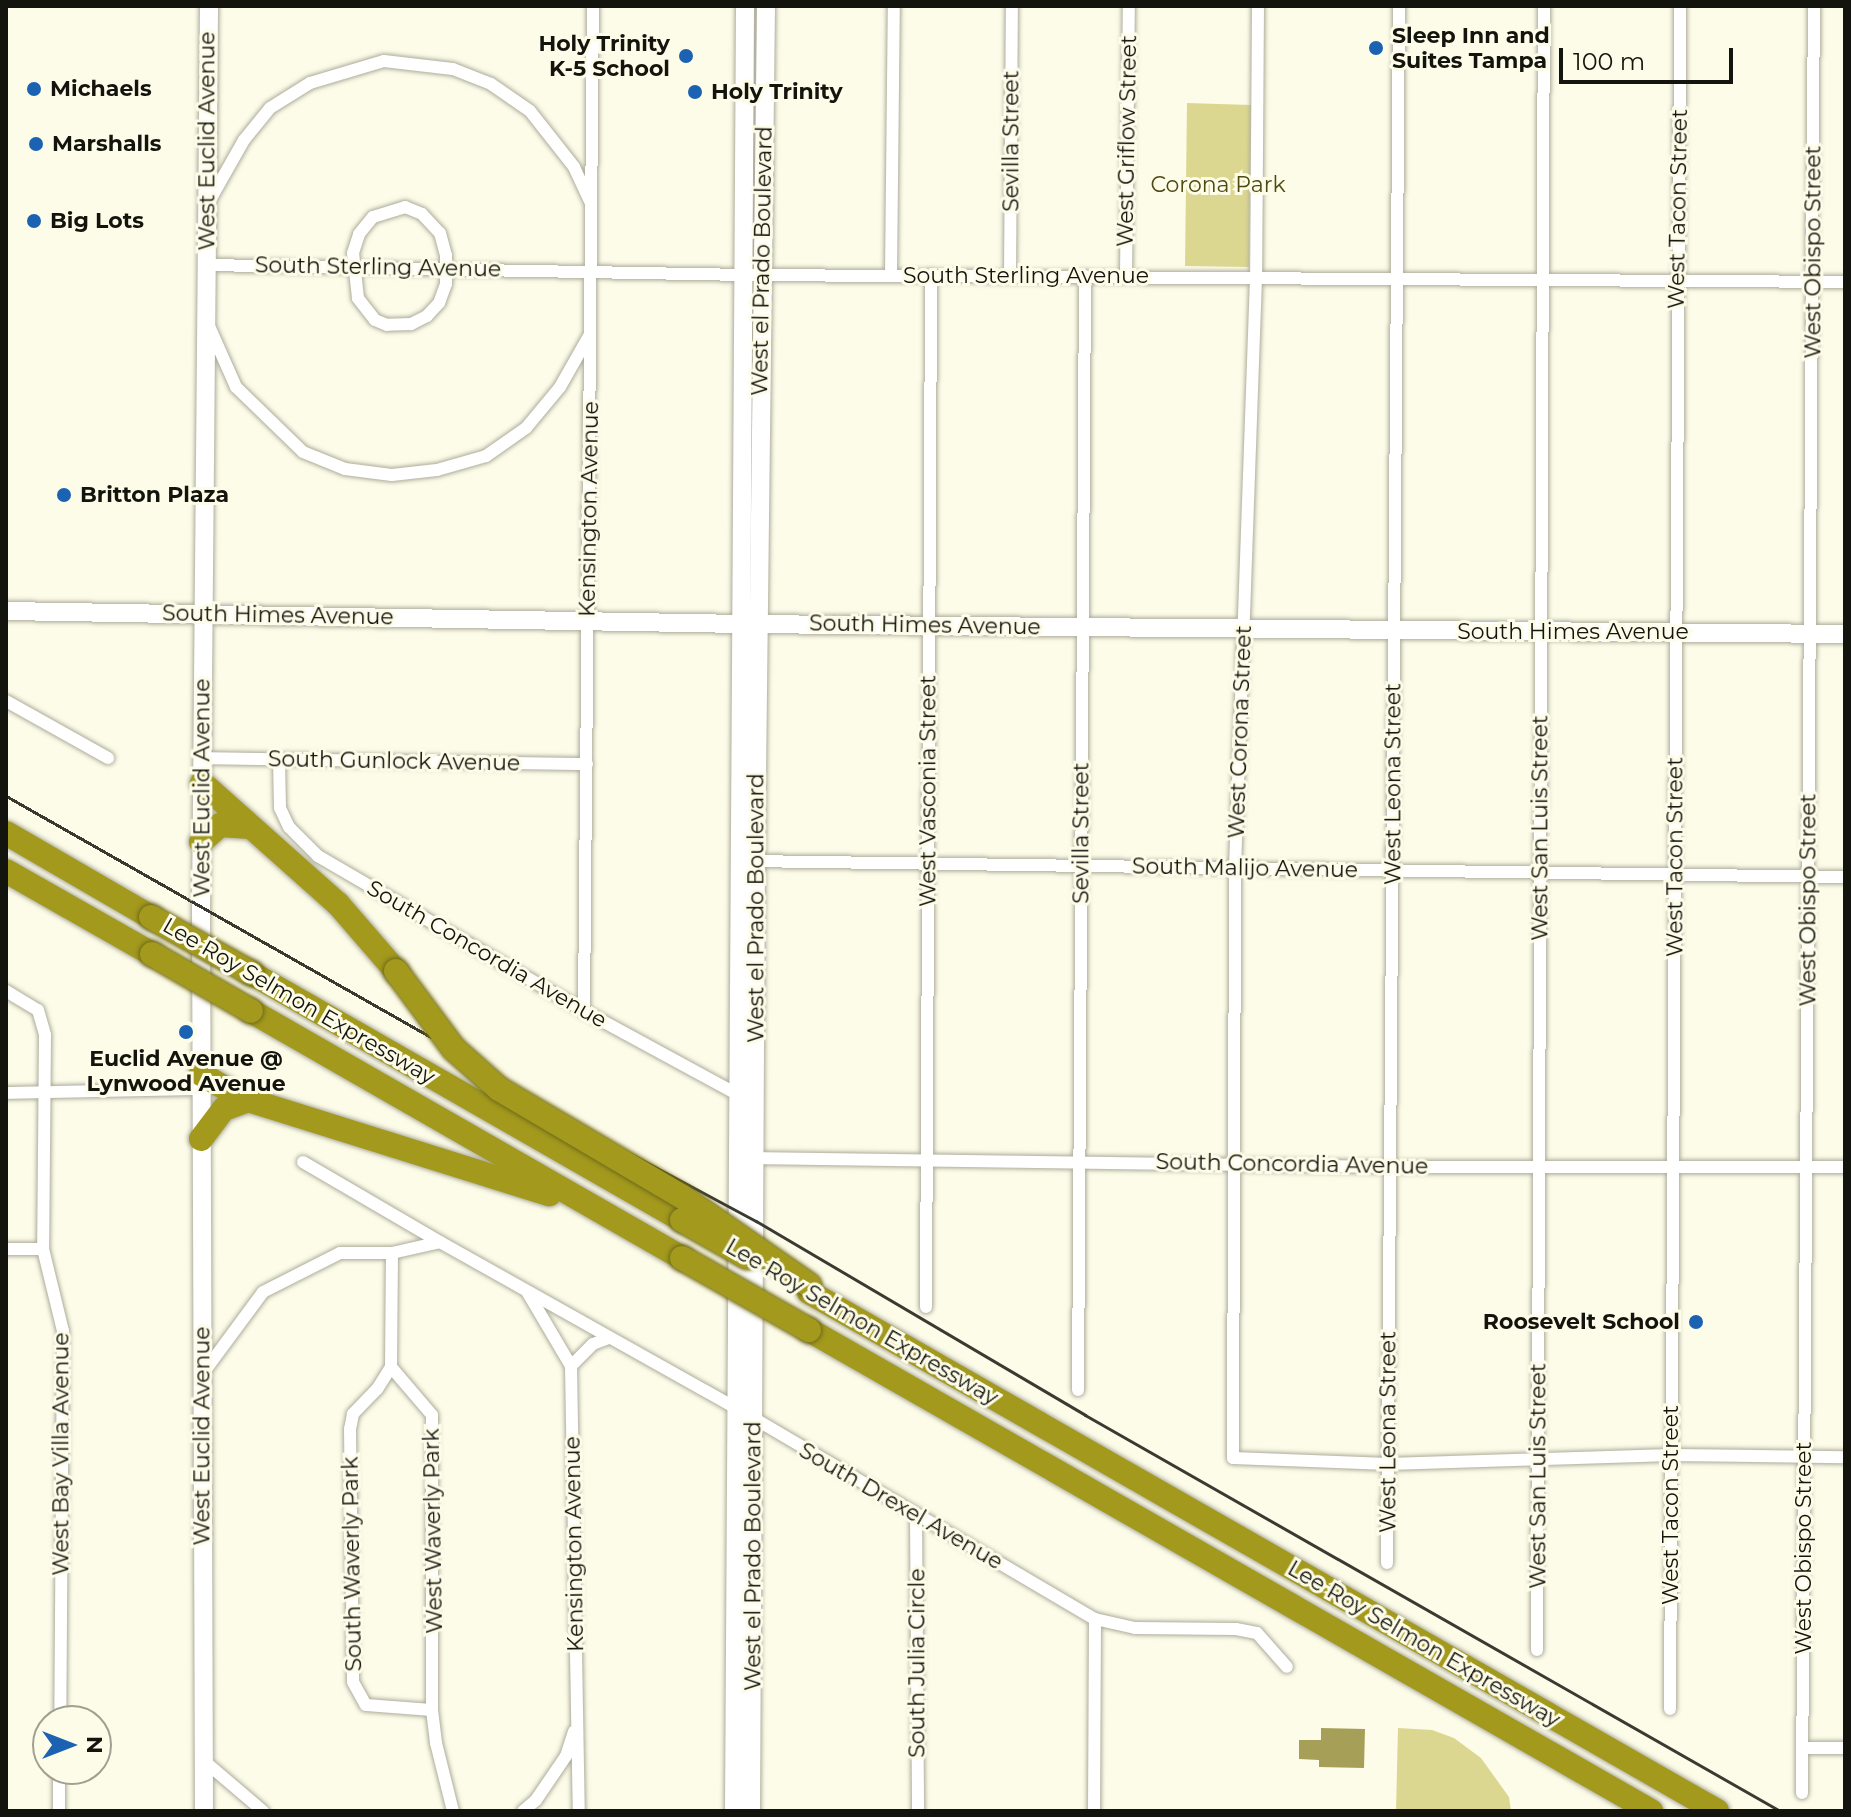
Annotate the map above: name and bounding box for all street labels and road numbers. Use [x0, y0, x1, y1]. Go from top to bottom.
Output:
street label: West Euclid Avenue [194, 31, 220, 251]
street label: West Griflow Street [1112, 35, 1142, 247]
street label: Sevilla Street [998, 70, 1024, 212]
street label: West Tacon Street [1663, 109, 1693, 309]
street label: West el Prado Boulevard [746, 126, 778, 396]
street label: West Obispo Street [1800, 146, 1826, 358]
street label: South Sterling Avenue [255, 252, 501, 282]
street label: South Sterling Avenue [903, 263, 1149, 289]
street label: Kensington Avenue [574, 401, 604, 617]
street label: South Himes Avenue [162, 600, 394, 630]
street label: South Himes Avenue [809, 610, 1041, 640]
street label: South Himes Avenue [1457, 619, 1689, 645]
street label: West Corona Street [1223, 625, 1257, 839]
street label: West Vasconia Street [915, 675, 941, 907]
street label: West Euclid Avenue [189, 678, 215, 898]
street label: West Leona Street [1380, 683, 1406, 885]
street label: West San Luis Street [1527, 715, 1553, 941]
street label: South Gunlock Avenue [268, 746, 520, 776]
street label: West Tacon Street [1662, 757, 1688, 957]
street label: Sevilla Street [1068, 762, 1094, 904]
street label: West el Prado Boulevard [743, 773, 769, 1043]
street label: West Obispo Street [1795, 794, 1821, 1006]
street label: South Malijo Avenue [1132, 853, 1358, 883]
street label: South Concordia Avenue [362, 874, 612, 1034]
street label: Lee Roy Selmon Expressway [158, 912, 440, 1090]
street label: South Concordia Avenue [1156, 1148, 1428, 1180]
street label: Lee Roy Selmon Expressway [721, 1233, 1003, 1411]
street label: West Euclid Avenue [189, 1326, 215, 1546]
street label: West Leona Street [1375, 1331, 1401, 1533]
street label: West Bay Villa Avenue [48, 1332, 74, 1576]
street label: West San Luis Street [1525, 1363, 1551, 1589]
street label: West Tacon Street [1658, 1405, 1684, 1605]
street label: West el Prado Boulevard [740, 1421, 766, 1691]
street label: West Waverly Park [418, 1428, 448, 1634]
street label: Kensington Avenue [559, 1436, 589, 1652]
street label: South Drexel Avenue [794, 1437, 1008, 1575]
street label: West Obispo Street [1791, 1442, 1817, 1654]
street label: South Waverly Park [337, 1456, 367, 1672]
street label: Lee Roy Selmon Expressway [1283, 1555, 1565, 1733]
street label: South Julia Circle [904, 1568, 930, 1758]

